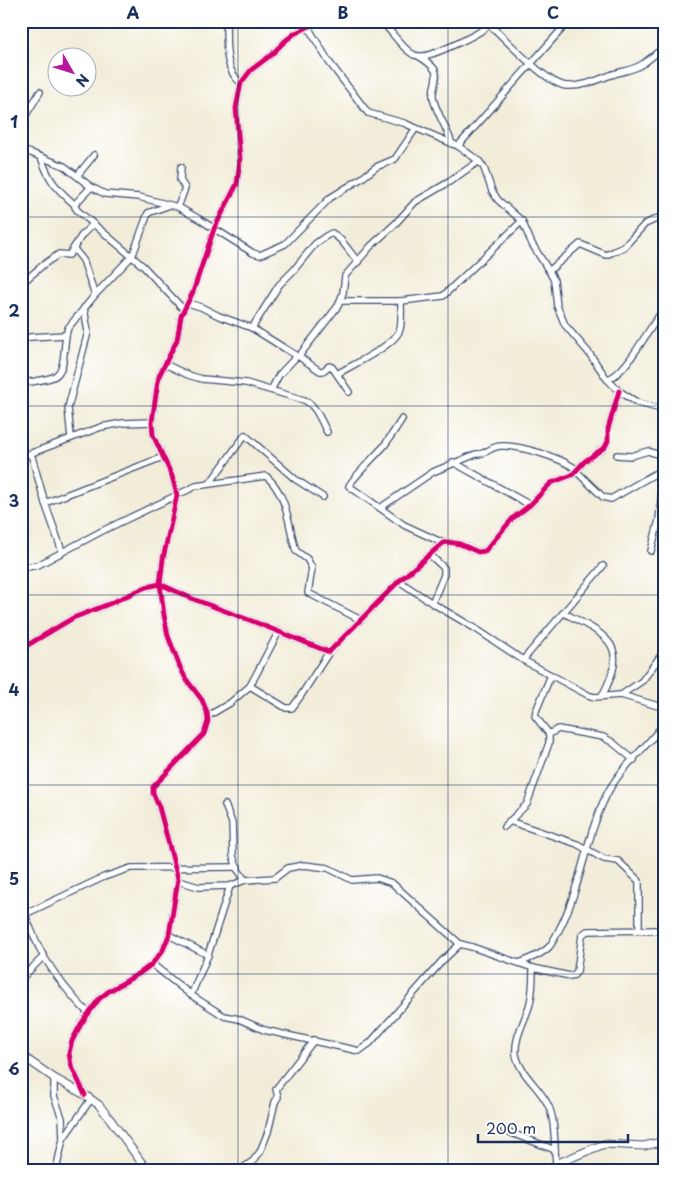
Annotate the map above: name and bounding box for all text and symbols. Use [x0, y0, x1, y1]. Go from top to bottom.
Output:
text: A [127, 0, 140, 24]
text: B [338, 0, 349, 24]
text: C [547, 0, 559, 24]
north arrow [48, 48, 98, 98]
text: N [71, 70, 94, 91]
text: 1 [10, 109, 18, 133]
text: 2 [8, 298, 20, 322]
text: 3 [9, 488, 19, 512]
text: 4 [9, 677, 20, 701]
text: 5 [9, 866, 19, 890]
text: 6 [8, 1056, 20, 1080]
scale bar [478, 1111, 628, 1143]
text: 200 m [486, 1116, 536, 1139]

